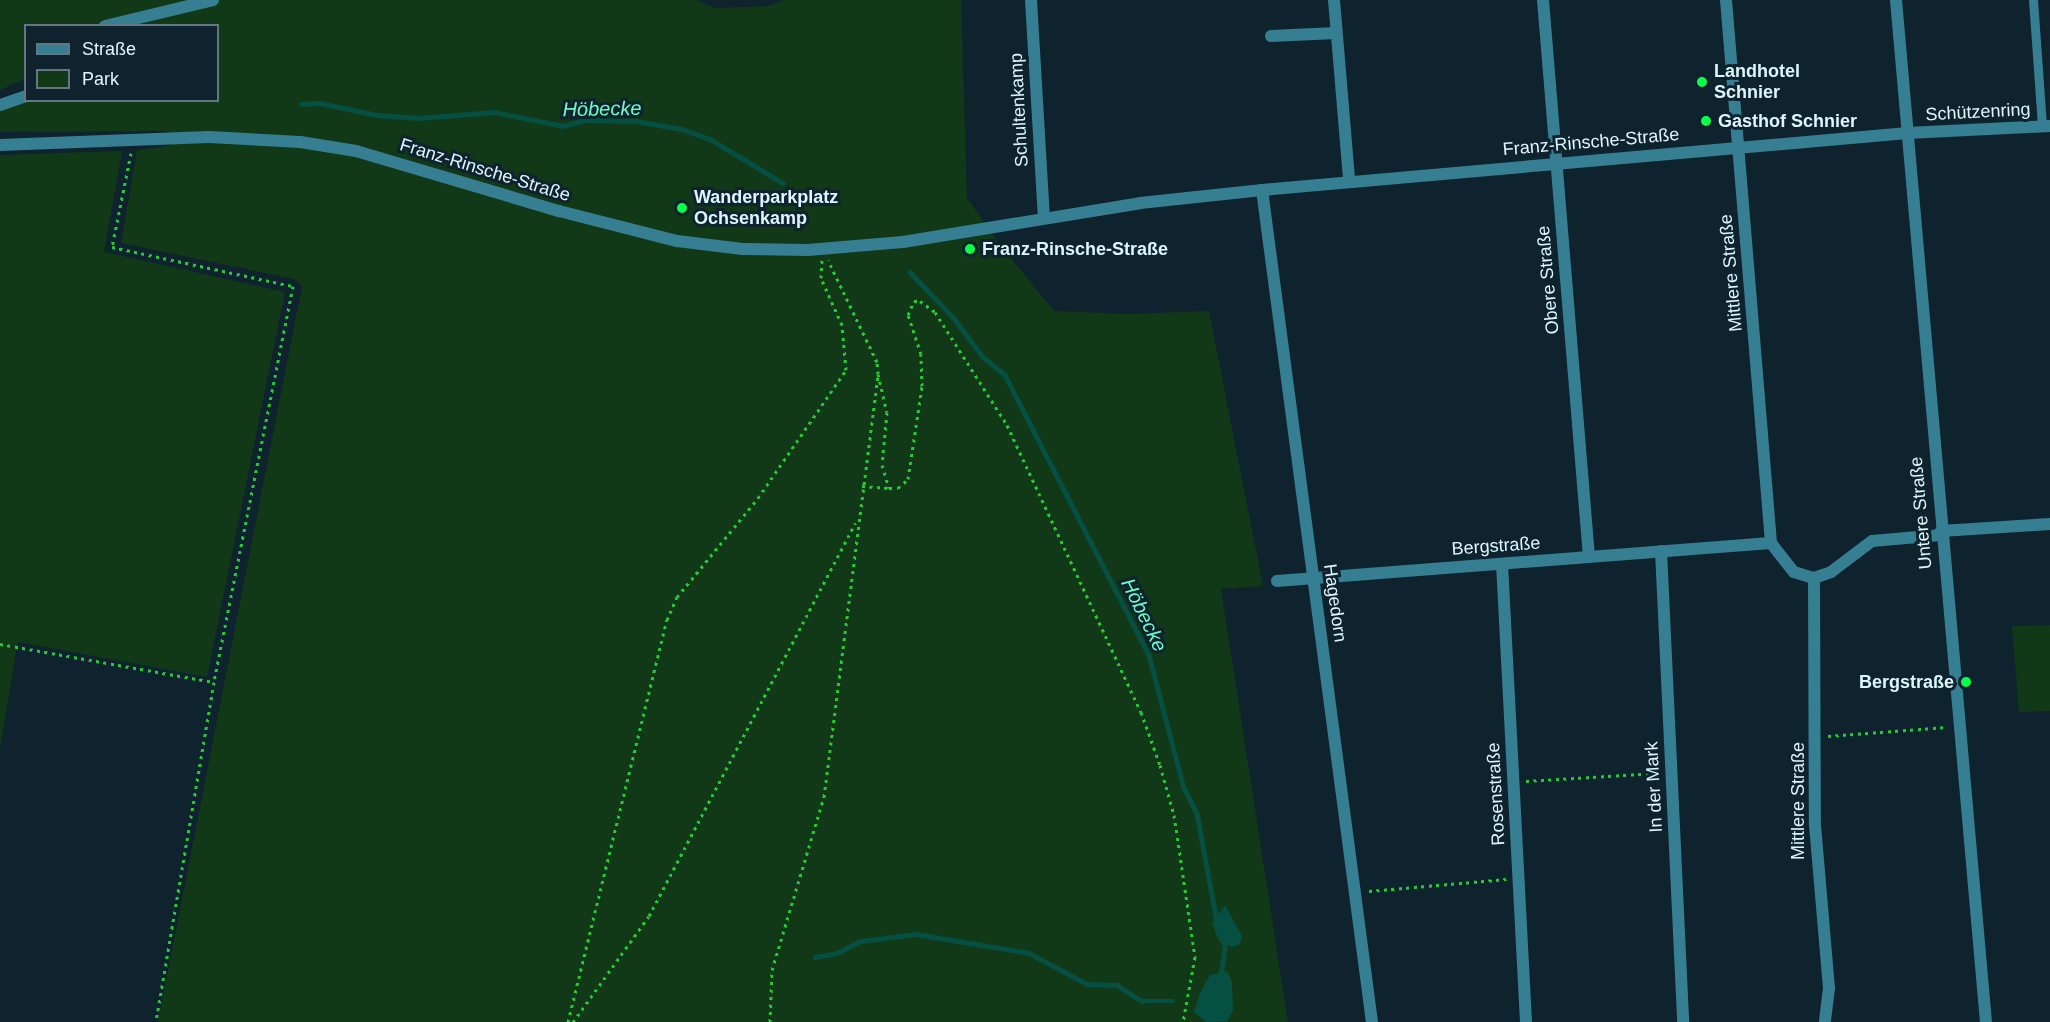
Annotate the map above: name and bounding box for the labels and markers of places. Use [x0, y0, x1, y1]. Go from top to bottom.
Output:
place label: Landhotel Schnier [1714, 61, 1800, 104]
marker: Landhotel Schnier [1695, 75, 1709, 89]
place label: Gasthof Schnier [1718, 110, 1857, 132]
marker: Gasthof Schnier [1699, 114, 1713, 128]
place label: Wanderparkplatz Ochsenkamp [694, 187, 838, 230]
marker: Wanderparkplatz Ochsenkamp [675, 201, 689, 215]
place label: Franz-Rinsche-Straße [982, 238, 1168, 260]
marker: Franz-Rinsche-Straße [963, 242, 977, 256]
place label: Bergstraße [1859, 671, 1954, 693]
marker: Bergstraße [1959, 675, 1973, 689]

